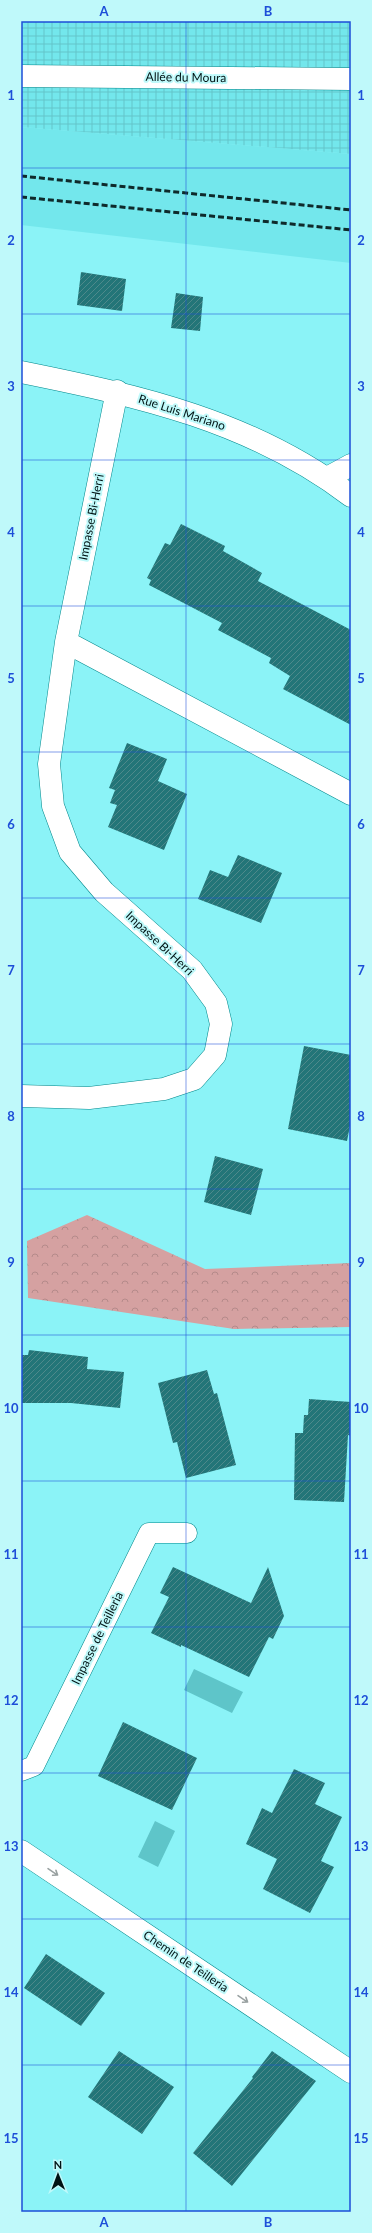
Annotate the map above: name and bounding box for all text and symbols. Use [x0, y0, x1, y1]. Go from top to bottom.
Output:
text: A [98, 3, 109, 19]
text: B [264, 3, 273, 19]
street label: Allée du Moura [146, 69, 226, 85]
text: 1 [7, 87, 15, 103]
text: 1 [357, 87, 365, 103]
text: 2 [7, 232, 15, 248]
text: 2 [357, 232, 365, 248]
text: 3 [7, 378, 15, 394]
text: 3 [357, 378, 365, 394]
street label: Rue Luis Mariano [137, 391, 228, 433]
street label: Impasse Bi-Herri [75, 472, 107, 561]
text: 4 [7, 524, 15, 540]
text: 4 [357, 524, 365, 540]
text: 5 [7, 670, 15, 686]
text: 5 [357, 670, 365, 686]
text: 6 [7, 816, 15, 832]
text: 6 [357, 816, 365, 832]
street label: Impasse Bi-Herri [123, 908, 197, 978]
text: 7 [7, 962, 15, 978]
text: 7 [357, 962, 365, 978]
text: 8 [7, 1108, 15, 1124]
text: 8 [357, 1108, 365, 1124]
text: 9 [7, 1254, 15, 1270]
text: 9 [357, 1254, 365, 1270]
text: 10 [3, 1400, 19, 1416]
text: 10 [353, 1400, 369, 1416]
text: 11 [3, 1546, 19, 1562]
text: 11 [353, 1546, 369, 1562]
street label: Impasse de Teilleria [68, 1589, 126, 1687]
text: 12 [3, 1692, 19, 1708]
text: 12 [353, 1692, 369, 1708]
text: 13 [3, 1838, 19, 1854]
text: 13 [353, 1838, 369, 1854]
one-way arrow [48, 1868, 59, 1876]
street label: Chemin de Teilleria [141, 1927, 231, 1995]
text: 14 [3, 1984, 19, 2000]
text: 14 [353, 1984, 369, 2000]
one-way arrow [237, 1995, 248, 2003]
text: 15 [3, 2130, 19, 2146]
text: 15 [353, 2130, 369, 2146]
north arrow [38, 2155, 78, 2195]
text: N [53, 2158, 62, 2171]
text: A [98, 2214, 109, 2230]
text: B [264, 2214, 273, 2230]

